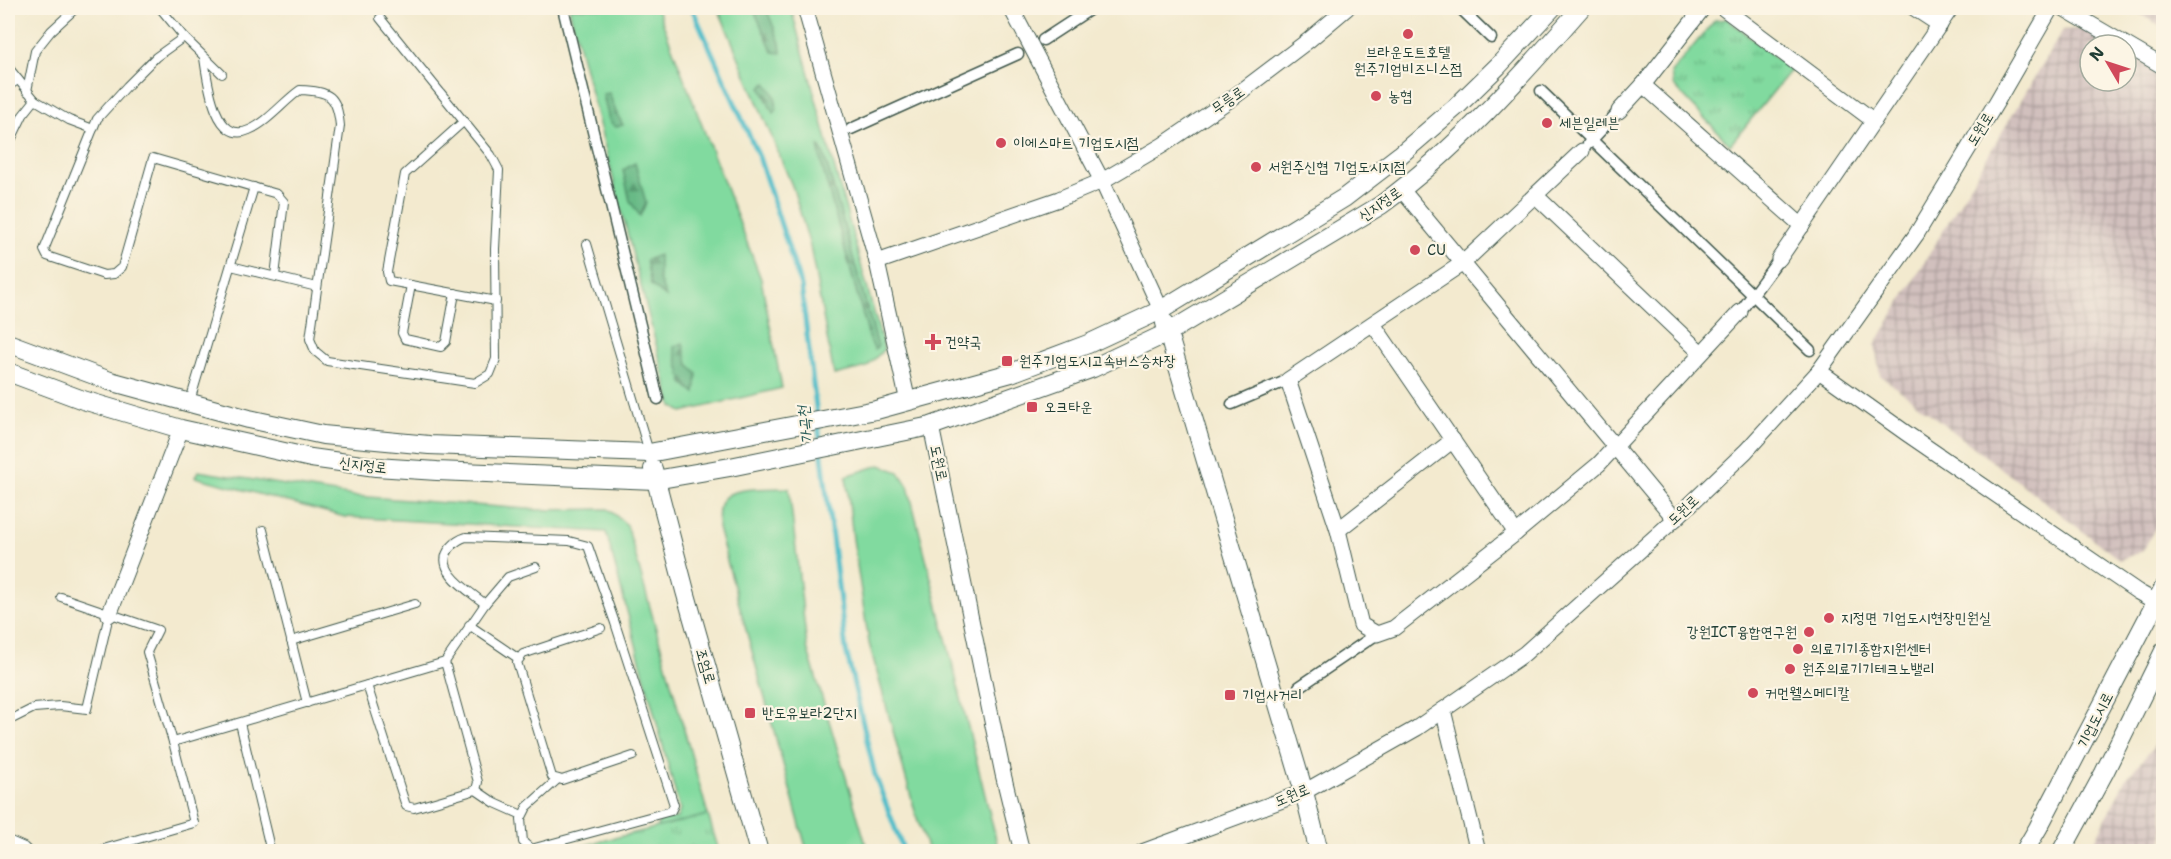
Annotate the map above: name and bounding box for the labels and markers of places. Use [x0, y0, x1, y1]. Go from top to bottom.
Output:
marker: 브라운도트호텔 원주기업비즈니스점 [1401, 27, 1415, 41]
place label: 브라운도트호텔 원주기업비즈니스점 [1354, 42, 1462, 79]
place label: 농협 [1388, 86, 1412, 106]
marker: 농협 [1369, 89, 1383, 103]
place label: 세븐일레븐 [1559, 113, 1619, 133]
marker: 세븐일레븐 [1540, 116, 1554, 130]
place label: 이에스마트 기업도시점 [1013, 133, 1139, 153]
marker: 이에스마트 기업도시점 [994, 136, 1008, 150]
place label: 서원주신협 기업도시지점 [1268, 157, 1406, 177]
marker: 서원주신협 기업도시지점 [1249, 160, 1263, 174]
place label: CU [1427, 240, 1446, 260]
marker: CU [1408, 243, 1422, 257]
place label: 건약국 [945, 332, 981, 352]
marker: 건약국 [926, 335, 940, 349]
place label: 원주기업도시고속버스승차장 [1019, 351, 1176, 371]
marker: 원주기업도시고속버스승차장 [1000, 354, 1014, 368]
place label: 오크타운 [1044, 397, 1092, 417]
marker: 오크타운 [1025, 400, 1039, 414]
place label: 지정면 기업도시현장민원실 [1841, 608, 1991, 628]
marker: 지정면 기업도시현장민원실 [1822, 611, 1836, 625]
place label: 강원ICT융합연구원 [1687, 622, 1797, 642]
marker: 강원ICT융합연구원 [1802, 625, 1816, 639]
place label: 의료기기종합지원센터 [1810, 639, 1931, 659]
marker: 의료기기종합지원센터 [1791, 642, 1805, 656]
place label: 원주의료기기테크노밸리 [1802, 659, 1935, 679]
marker: 원주의료기기테크노밸리 [1783, 662, 1797, 676]
place label: 커먼웰스메디칼 [1765, 683, 1850, 703]
place label: 기업사거리 [1242, 685, 1302, 705]
marker: 커먼웰스메디칼 [1746, 686, 1760, 700]
marker: 기업사거리 [1223, 688, 1237, 702]
place label: 반도유보라2단지 [762, 703, 857, 723]
marker: 반도유보라2단지 [743, 706, 757, 720]

